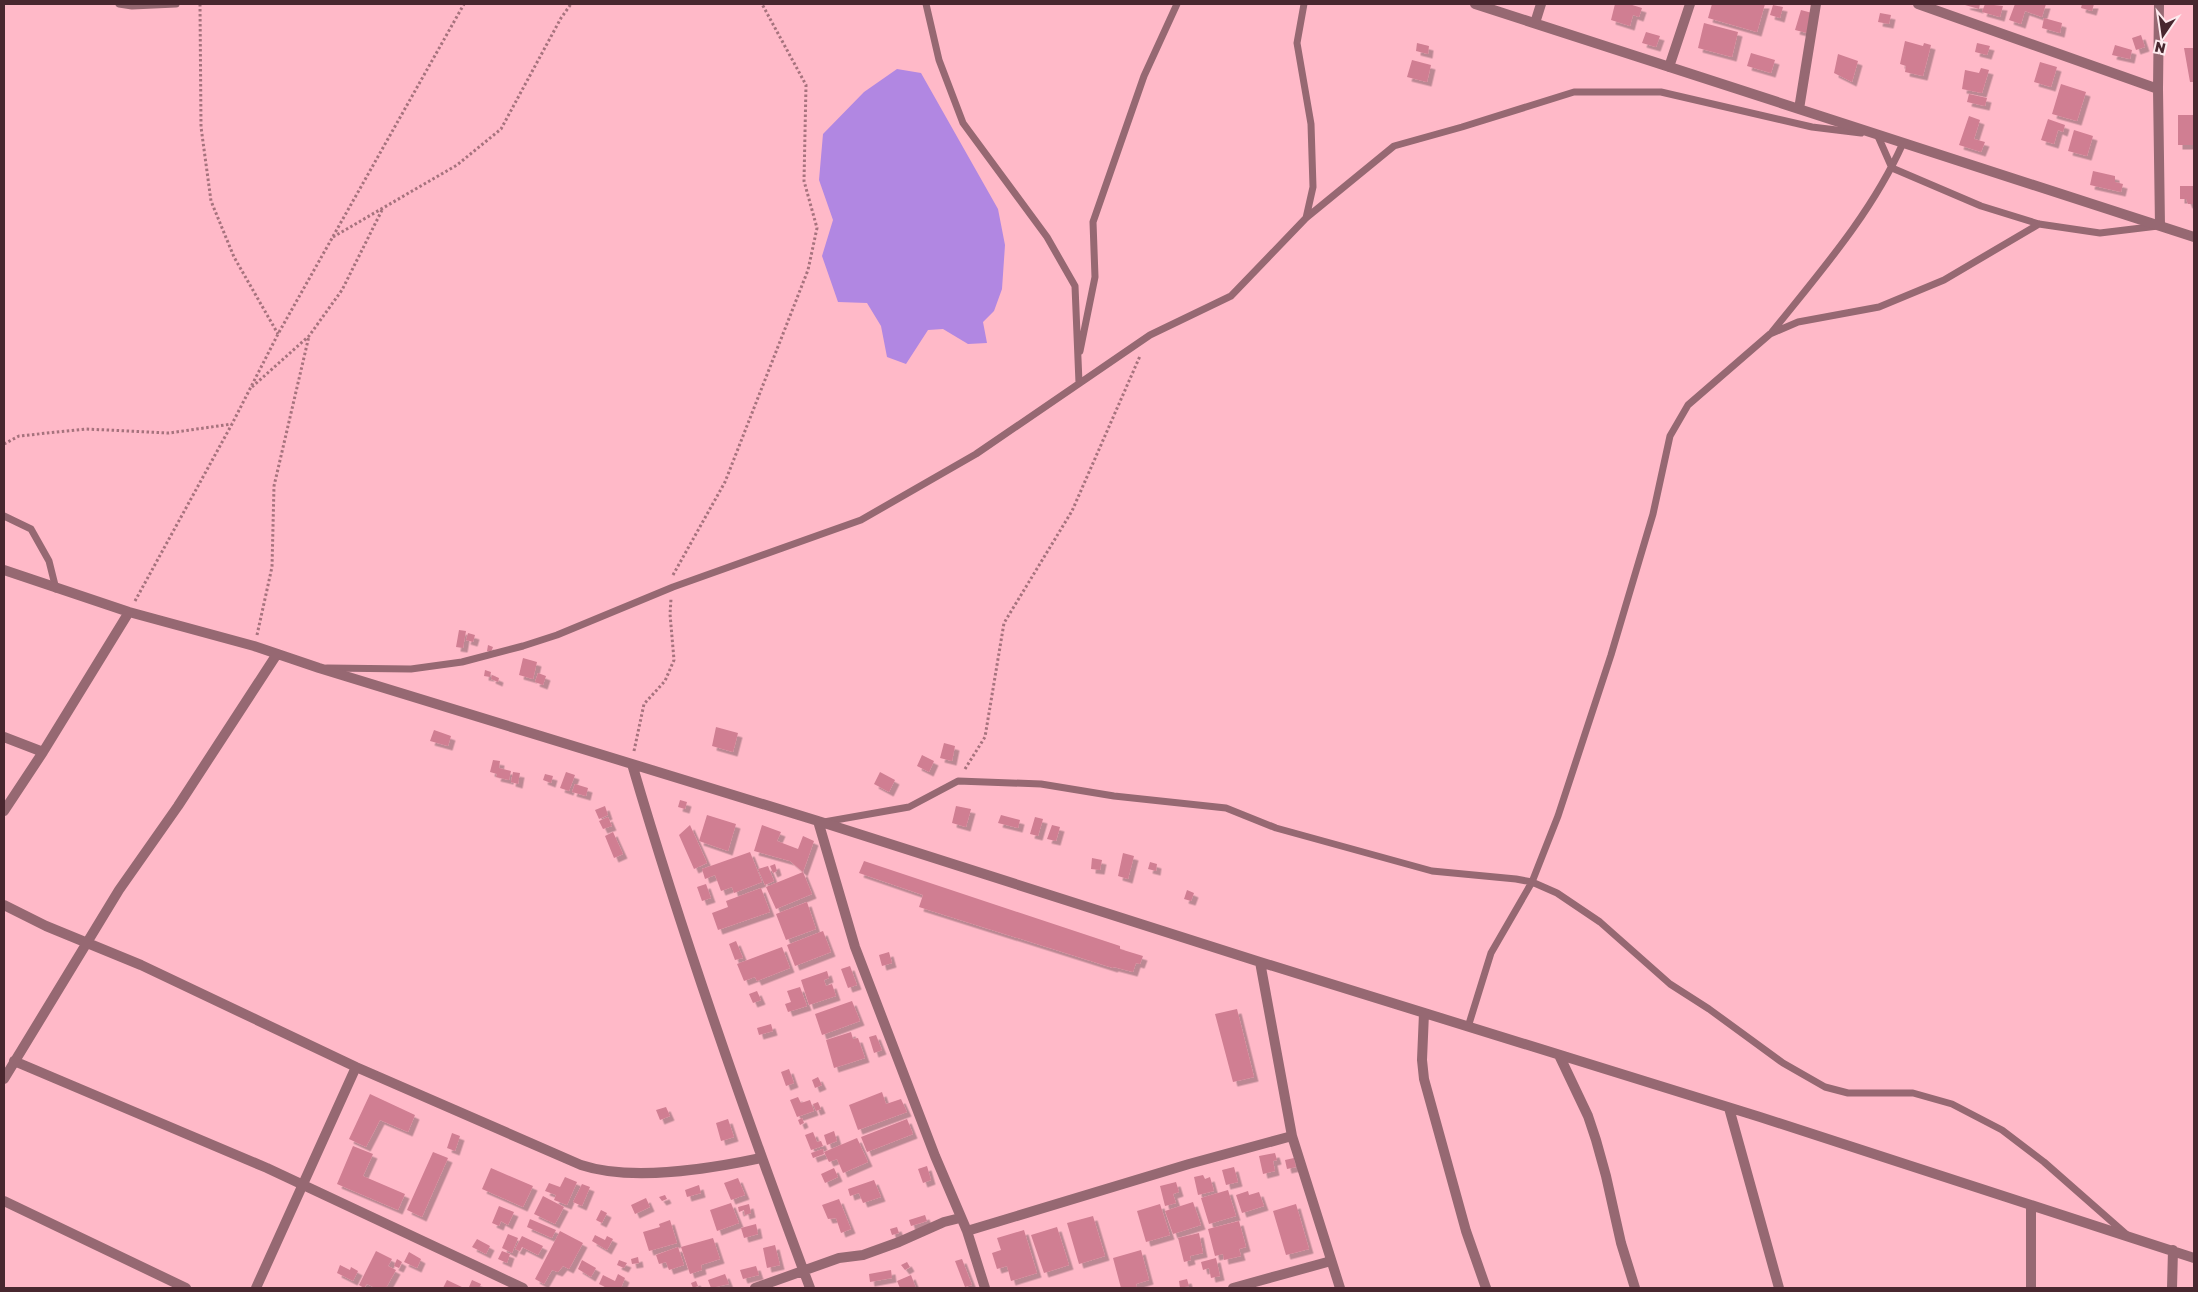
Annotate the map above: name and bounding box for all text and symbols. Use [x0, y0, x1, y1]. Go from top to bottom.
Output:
north arrow [2138, 10, 2188, 60]
text: N [2153, 39, 2167, 58]

